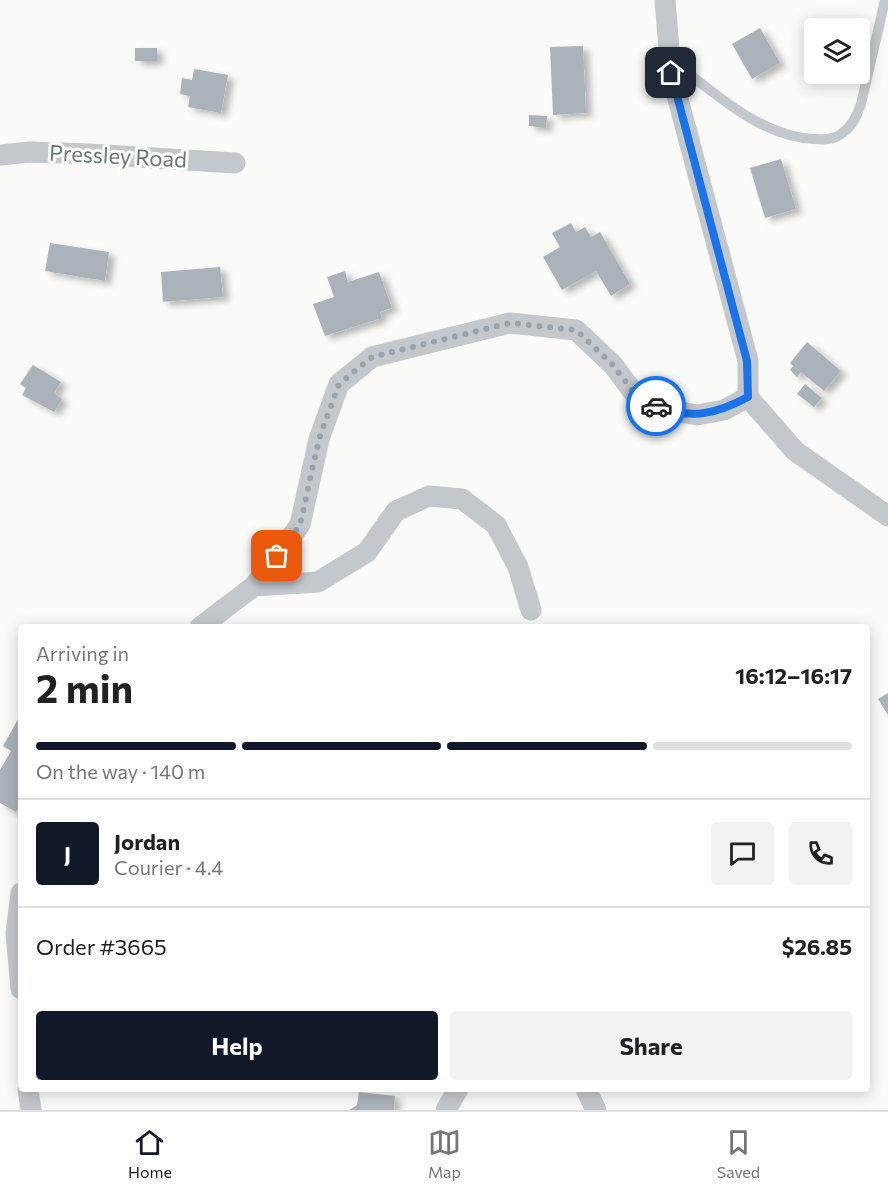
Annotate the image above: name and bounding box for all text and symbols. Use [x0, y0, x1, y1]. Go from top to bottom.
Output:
map controls [804, 18, 870, 84]
button: layers [804, 18, 870, 84]
pin [645, 47, 696, 98]
icon: home [654, 56, 687, 89]
street label: Pressley Road [49, 138, 187, 173]
courier [626, 376, 686, 436]
icon: car [640, 390, 673, 423]
pin [251, 530, 302, 581]
icon: bag [260, 539, 293, 572]
text: Arriving in [36, 641, 129, 665]
text: 16:12–16:17 [735, 662, 852, 689]
text: 2 min [36, 663, 133, 711]
text: On the way · 140 m [36, 759, 205, 783]
button: chat [711, 822, 774, 885]
button: phone [789, 822, 852, 885]
text: Jordan [114, 828, 180, 855]
text: J [64, 840, 71, 867]
text: Courier · 4.4 [114, 855, 223, 879]
text: Order #3665 [36, 933, 167, 960]
text: $26.85 [782, 933, 852, 960]
button: Help [36, 1011, 438, 1080]
button: Share [450, 1011, 852, 1080]
tab: Home [128, 1126, 172, 1181]
tab: Map [428, 1126, 461, 1181]
tab: Saved [717, 1126, 760, 1181]

